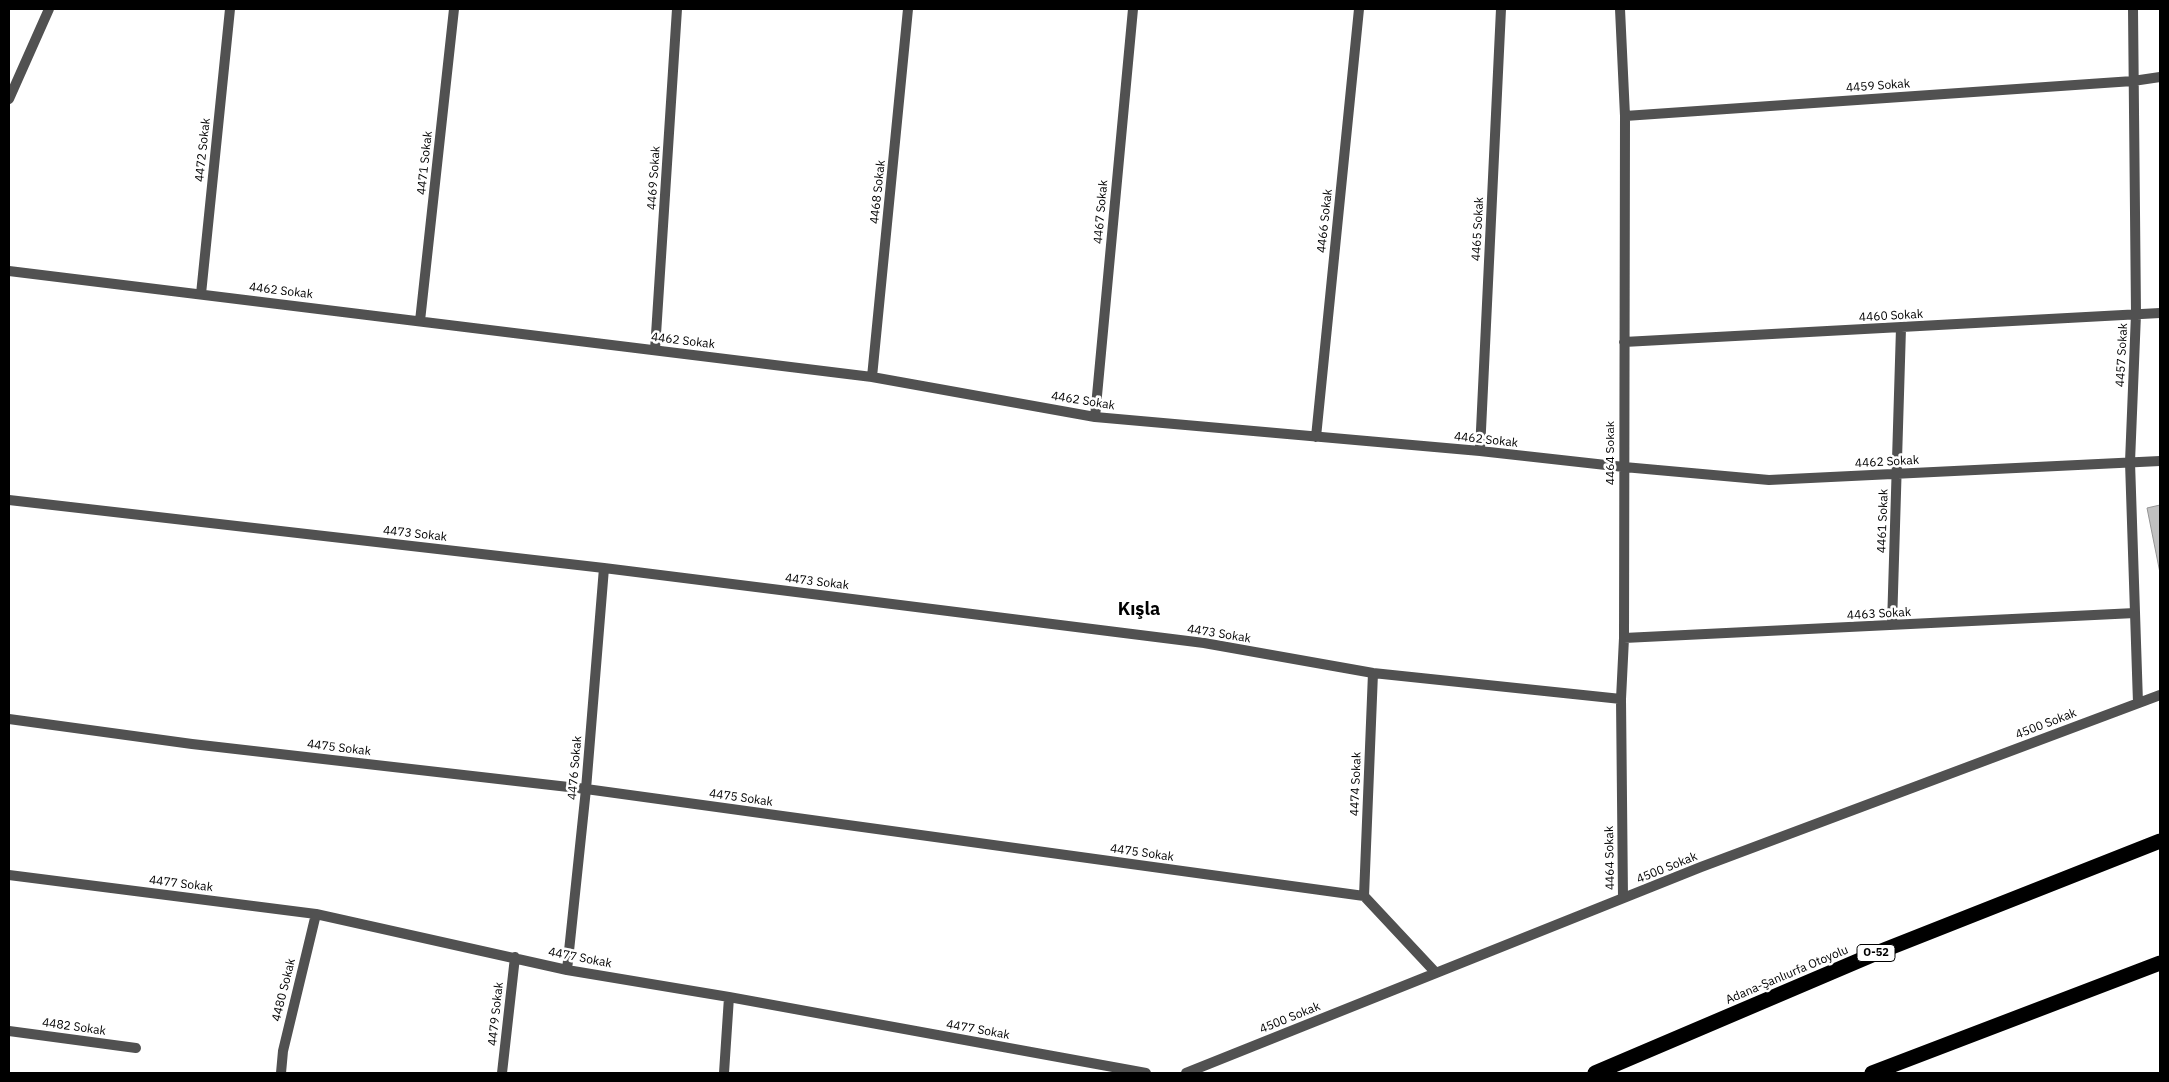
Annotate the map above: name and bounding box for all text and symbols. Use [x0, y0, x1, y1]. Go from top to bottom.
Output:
street label: 4459 Sokak [1845, 77, 1911, 95]
street label: 4472 Sokak [192, 117, 214, 183]
street label: 4471 Sokak [414, 130, 436, 196]
street label: 4469 Sokak [645, 145, 663, 211]
street label: 4468 Sokak [867, 159, 889, 225]
street label: 4467 Sokak [1091, 179, 1111, 245]
street label: 4466 Sokak [1314, 188, 1336, 254]
street label: 4465 Sokak [1469, 197, 1487, 261]
street label: 4462 Sokak [248, 280, 314, 302]
street label: 4460 Sokak [1859, 307, 1923, 325]
street label: 4457 Sokak [2113, 323, 2131, 387]
street label: 4462 Sokak [650, 330, 716, 352]
street label: 4462 Sokak [1050, 389, 1116, 413]
street label: 4464 Sokak [1604, 421, 1618, 485]
street label: 4462 Sokak [1453, 429, 1519, 451]
street label: 4462 Sokak [1855, 453, 1919, 471]
street label: 4461 Sokak [1875, 489, 1891, 553]
street label: 4473 Sokak [382, 523, 448, 545]
street label: 4473 Sokak [784, 571, 850, 593]
district label: Kışla [1118, 599, 1160, 621]
street label: 4463 Sokak [1847, 605, 1911, 623]
street label: 4473 Sokak [1186, 622, 1252, 646]
street label: 4500 Sokak [2013, 706, 2079, 742]
street label: 4476 Sokak [565, 735, 585, 801]
street label: 4475 Sokak [306, 737, 372, 759]
street label: 4474 Sokak [1348, 752, 1364, 816]
street label: 4475 Sokak [708, 786, 774, 810]
street label: 4464 Sokak [1602, 826, 1618, 890]
street label: 4475 Sokak [1109, 841, 1175, 865]
street label: 4500 Sokak [1634, 849, 1700, 887]
street label: 4477 Sokak [148, 873, 214, 895]
street label: Adana-Şanlıurfa Otoyolu [1724, 943, 1850, 1007]
road number: O-52 [1857, 944, 1895, 961]
street label: 4477 Sokak [547, 945, 613, 971]
street label: 4480 Sokak [269, 957, 299, 1023]
street label: 4479 Sokak [485, 981, 507, 1047]
street label: 4500 Sokak [1257, 999, 1323, 1037]
street label: 4482 Sokak [41, 1015, 107, 1039]
street label: 4477 Sokak [945, 1017, 1011, 1043]

